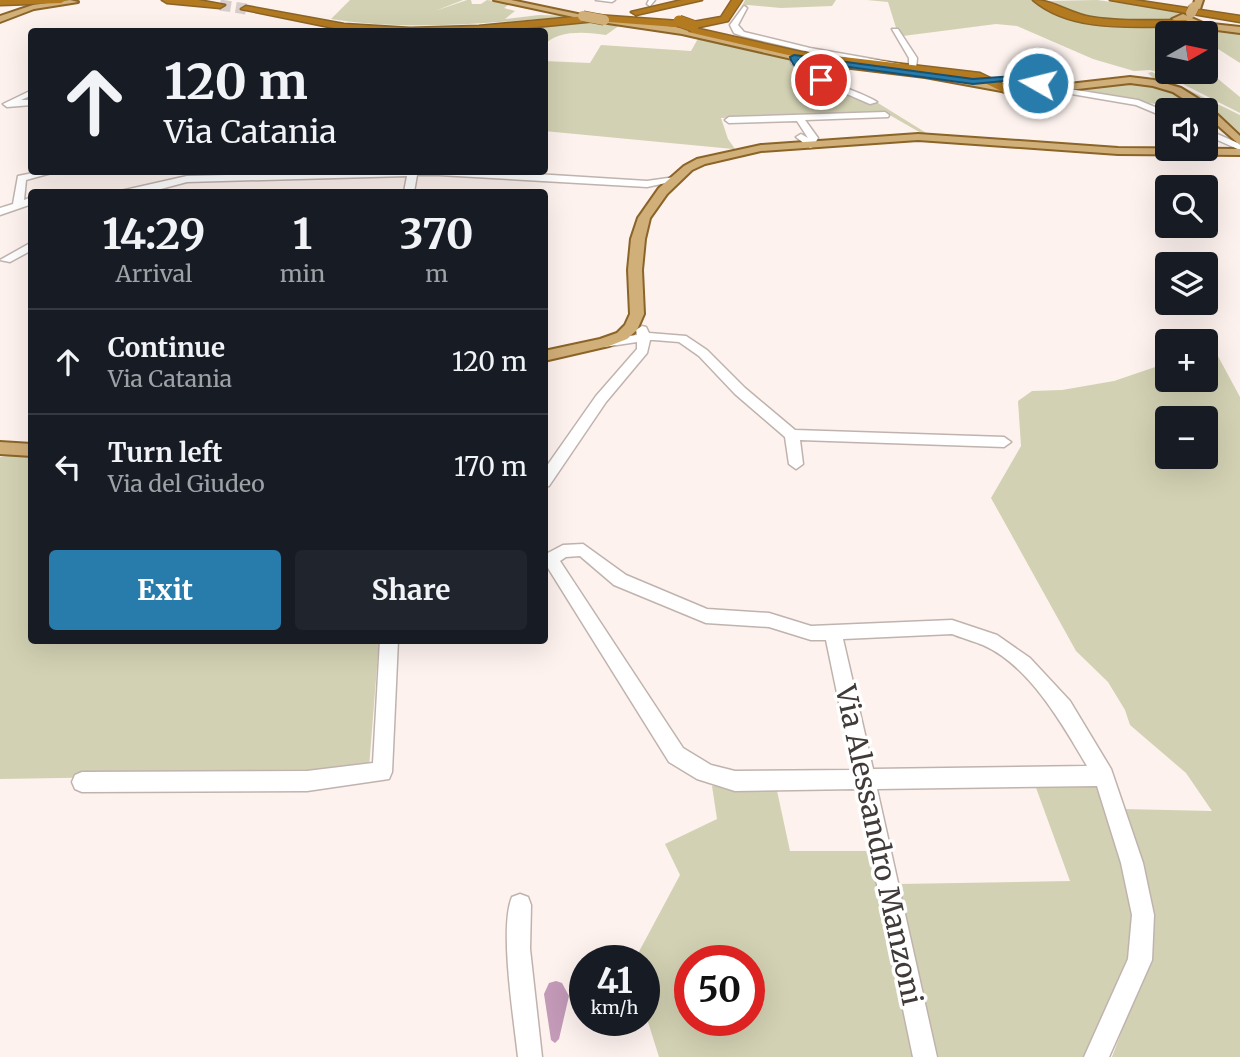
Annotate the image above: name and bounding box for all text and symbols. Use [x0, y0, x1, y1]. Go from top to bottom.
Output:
north arrow [1155, 21, 1218, 84]
map controls [1155, 21, 1218, 469]
position arrow [1001, 46, 1075, 120]
pin [791, 50, 851, 110]
text: 120 m [164, 51, 308, 112]
icon: ahead [49, 56, 140, 147]
icon: arrive [802, 61, 840, 99]
button: sound [1155, 98, 1218, 161]
text: Via Catania [164, 112, 337, 152]
button: search [1155, 175, 1218, 238]
text: 14:29 [102, 208, 205, 260]
text: 1 [293, 208, 312, 260]
text: 370 [400, 208, 474, 260]
button: layers [1155, 252, 1218, 315]
text: Arrival [115, 259, 192, 288]
text: min [280, 259, 325, 288]
text: m [425, 259, 448, 288]
button: + [1155, 329, 1218, 392]
text: Continue [108, 331, 225, 364]
icon: ahead [49, 343, 87, 381]
text: 120 m [452, 345, 527, 378]
text: Via Catania [108, 364, 232, 393]
button: − [1155, 406, 1218, 469]
text: Turn left [108, 436, 222, 469]
icon: left [49, 448, 87, 486]
text: 170 m [454, 450, 527, 483]
text: Via del Giudeo [108, 469, 265, 498]
button: Exit [49, 550, 281, 630]
button: Share [295, 550, 527, 630]
street label: Via Alessandro Manzoni [827, 681, 931, 1008]
speed limit sign: 50 [674, 945, 765, 1036]
text: 41 [596, 959, 633, 1003]
text: km/h [591, 996, 638, 1019]

